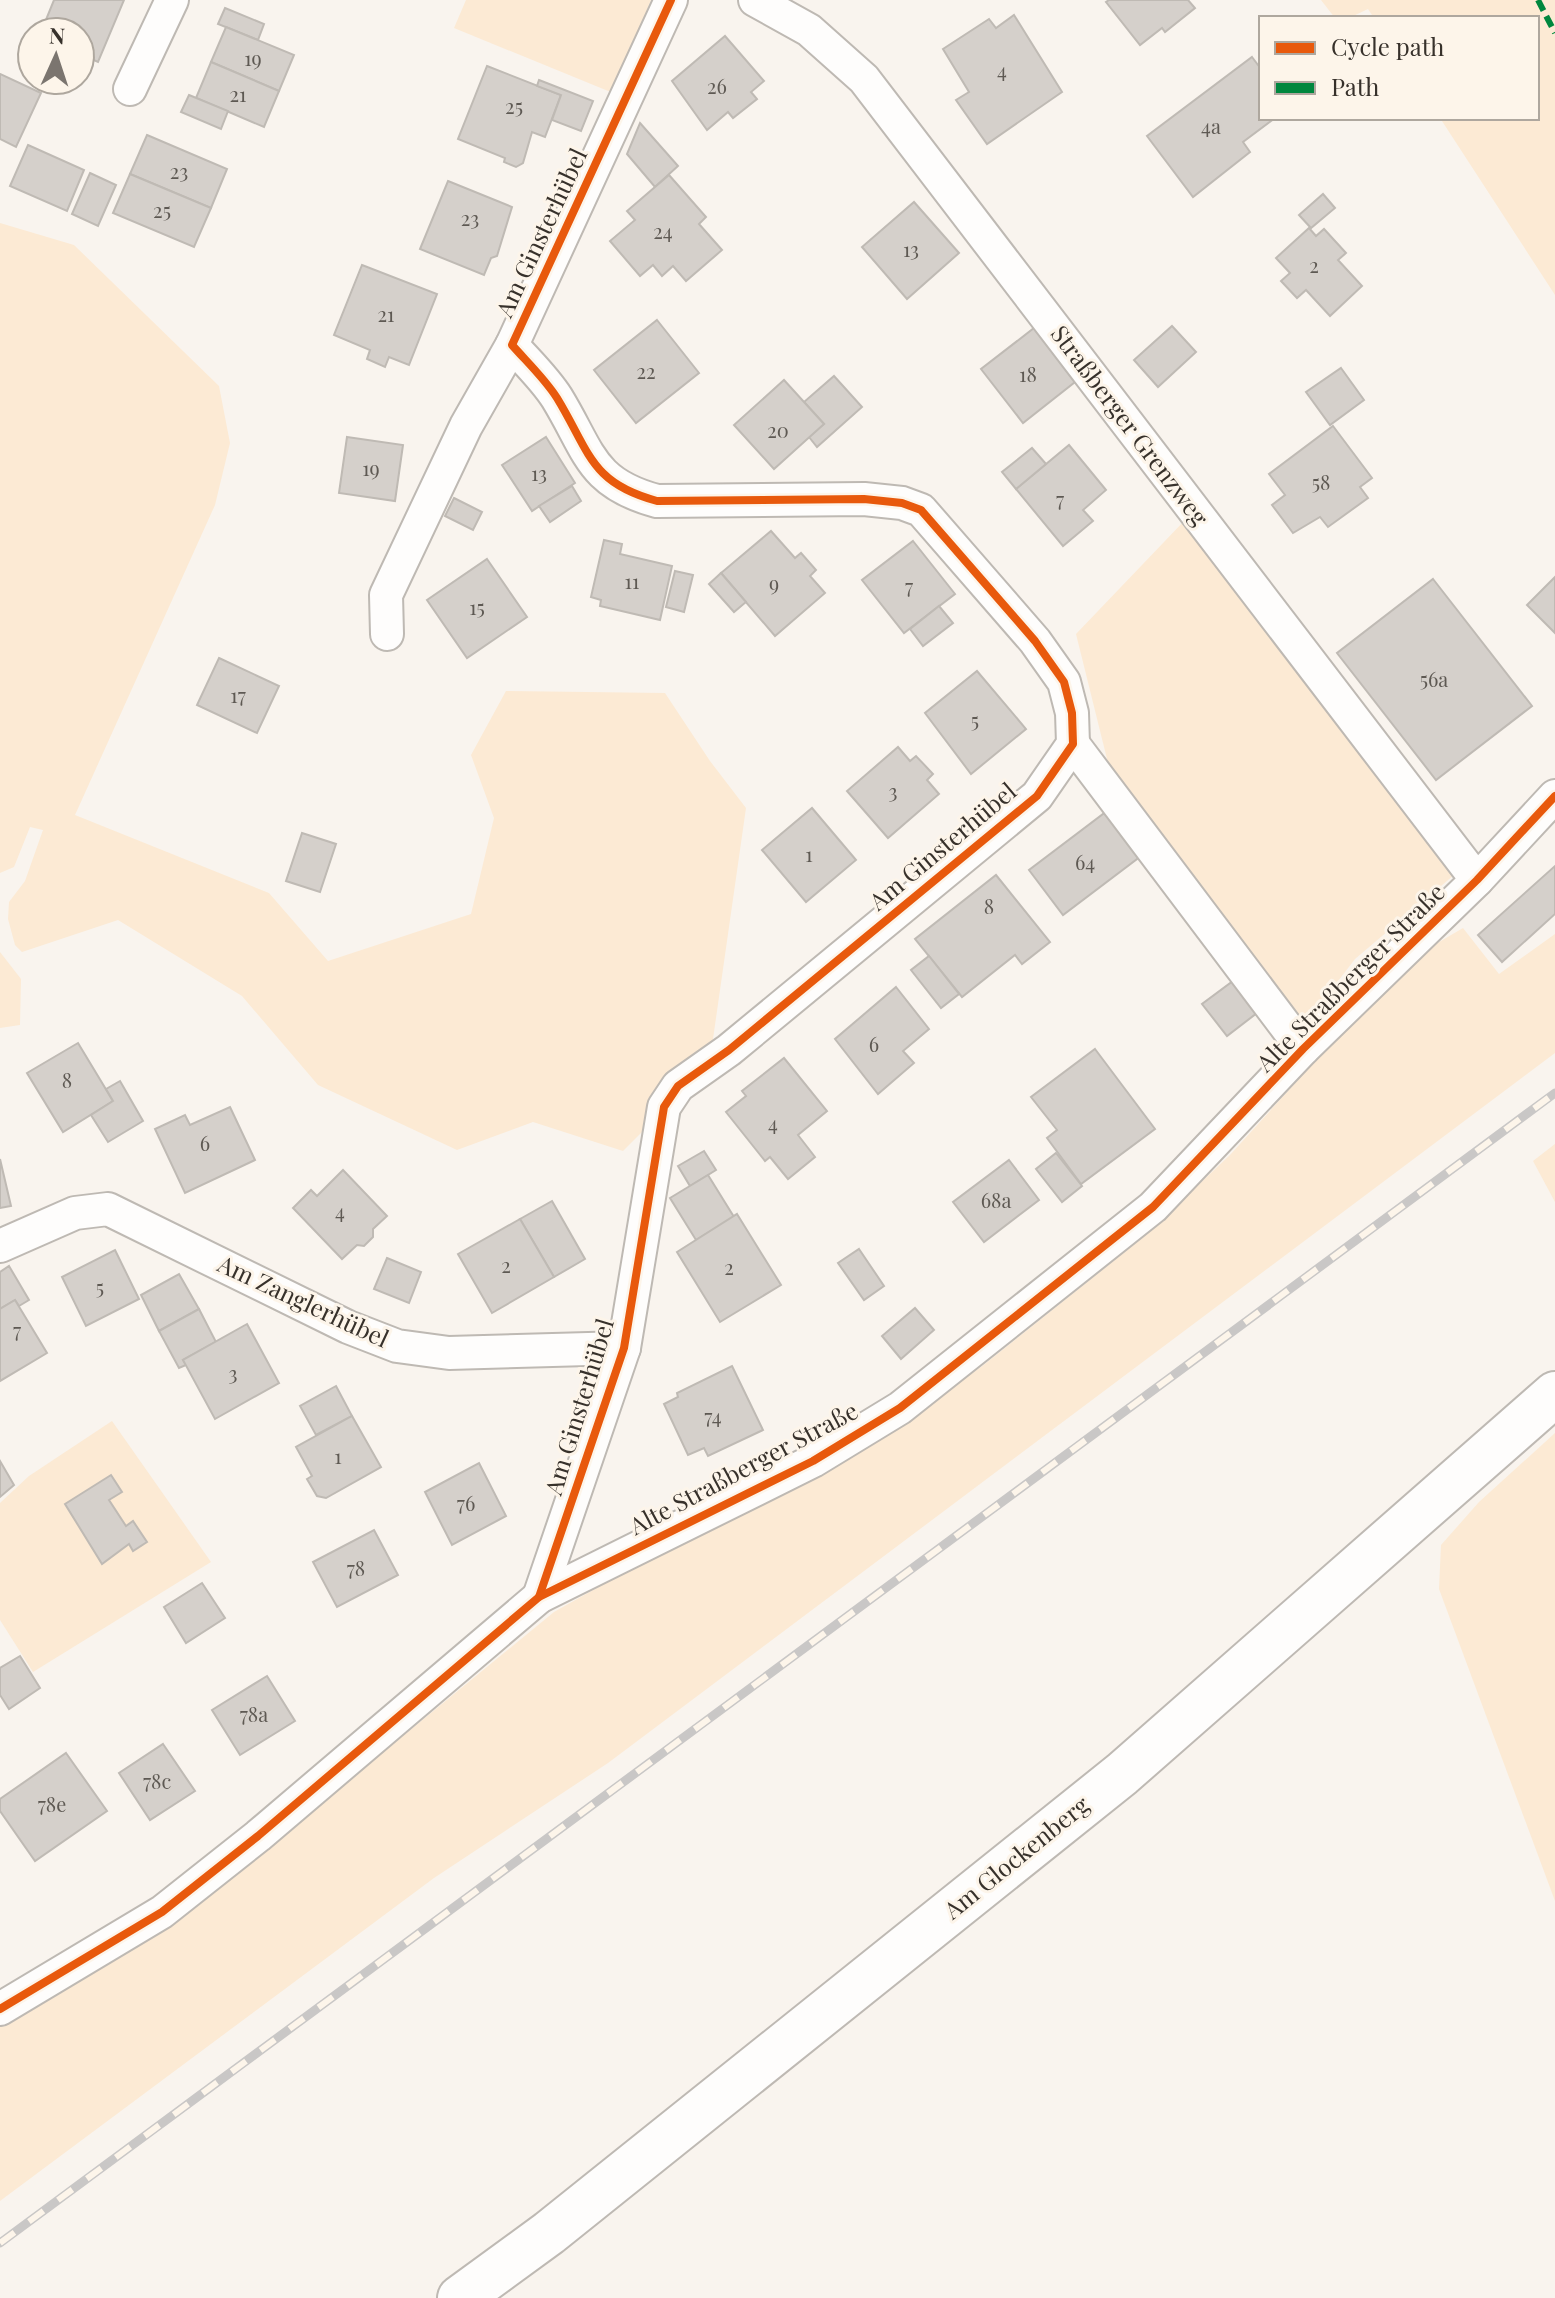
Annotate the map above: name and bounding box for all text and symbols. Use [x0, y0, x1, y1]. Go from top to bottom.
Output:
north arrow [16, 16, 96, 96]
legend [1259, 16, 1539, 120]
text: N [48, 20, 66, 50]
text: Cycle path [1331, 30, 1444, 62]
house number: 19 [244, 44, 262, 71]
house number: 4 [997, 56, 1007, 83]
text: Path [1331, 70, 1379, 102]
house number: 26 [707, 72, 727, 99]
house number: 21 [230, 80, 246, 107]
house number: 25 [505, 92, 523, 119]
house number: 4a [1201, 112, 1221, 139]
street label: Am Ginsterhübel [487, 142, 593, 323]
house number: 23 [170, 157, 188, 184]
house number: 25 [153, 196, 171, 223]
house number: 23 [461, 204, 479, 231]
house number: 24 [653, 217, 673, 244]
house number: 13 [903, 235, 919, 262]
house number: 2 [1309, 251, 1319, 278]
house number: 21 [378, 300, 394, 327]
street label: Straßberger Grenzweg [1045, 318, 1217, 532]
house number: 22 [636, 357, 656, 384]
house number: 18 [1019, 360, 1037, 387]
house number: 20 [767, 416, 789, 443]
house number: 19 [362, 454, 380, 481]
house number: 13 [531, 459, 547, 486]
house number: 58 [1312, 468, 1330, 495]
house number: 7 [1056, 485, 1064, 512]
house number: 11 [625, 567, 639, 594]
house number: 9 [769, 569, 779, 596]
house number: 7 [905, 572, 913, 599]
house number: 15 [469, 593, 485, 620]
house number: 56a [1420, 665, 1448, 692]
house number: 17 [230, 681, 246, 708]
house number: 5 [971, 706, 979, 733]
street label: Am Ginsterhübel [861, 774, 1022, 917]
house number: 3 [888, 777, 898, 804]
house number: 1 [805, 840, 813, 867]
house number: 64 [1075, 848, 1095, 875]
street label: Alte Straßberger Straße [1248, 875, 1451, 1078]
house number: 8 [984, 892, 994, 919]
house number: 6 [869, 1030, 879, 1057]
house number: 8 [62, 1066, 72, 1093]
house number: 4 [768, 1109, 778, 1136]
house number: 6 [200, 1129, 210, 1156]
house number: 68a [981, 1186, 1011, 1213]
house number: 4 [335, 1197, 345, 1224]
street label: Am Zanglerhübel [212, 1246, 395, 1354]
house number: 2 [501, 1251, 511, 1278]
house number: 2 [724, 1253, 734, 1280]
house number: 5 [96, 1273, 104, 1300]
street label: Am Ginsterhübel [536, 1314, 620, 1499]
house number: 7 [13, 1316, 21, 1343]
house number: 3 [228, 1359, 238, 1386]
street label: Alte Straßberger Straße [623, 1393, 863, 1541]
house number: 74 [704, 1402, 722, 1429]
house number: 1 [334, 1442, 342, 1469]
house number: 76 [457, 1489, 475, 1516]
house number: 78 [347, 1554, 365, 1581]
house number: 78a [240, 1700, 268, 1727]
house number: 78c [143, 1767, 171, 1794]
street label: Am Glockenberg [935, 1788, 1095, 1926]
house number: 78e [38, 1790, 66, 1817]

